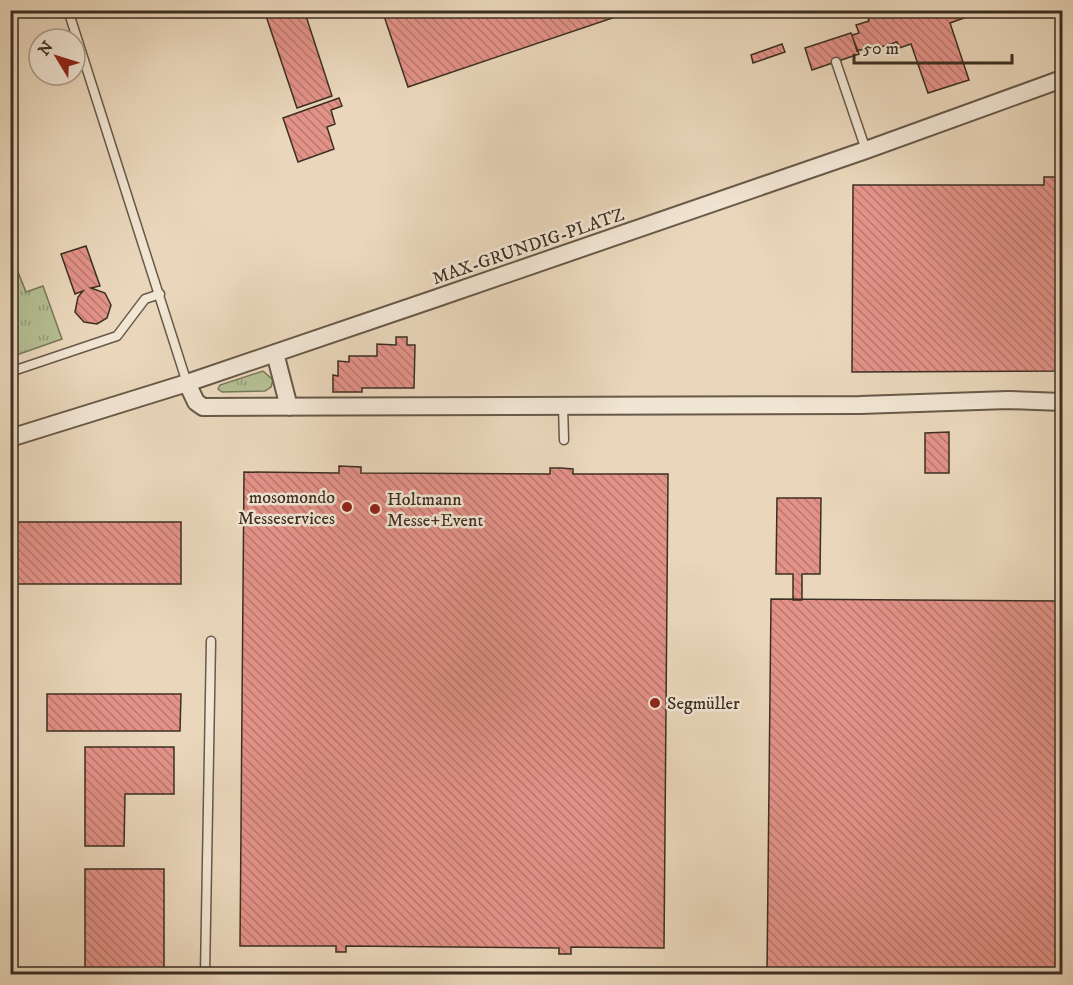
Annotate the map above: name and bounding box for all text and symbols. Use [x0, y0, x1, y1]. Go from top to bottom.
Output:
north arrow [27, 27, 87, 87]
scale bar [854, 27, 1012, 65]
text: N [34, 37, 58, 60]
text: 50 m [863, 38, 899, 60]
street label: MAX-GRUNDIG-PLATZ [429, 204, 628, 290]
place label: mosomondo Messeservices [238, 487, 335, 530]
place label: Holtmann Messe+Event [387, 489, 483, 532]
marker: mosomondo Messeservices [340, 500, 354, 514]
marker: Holtmann Messe+Event [368, 502, 382, 516]
place label: Segmüller [667, 693, 740, 715]
marker: Segmüller [648, 696, 662, 710]

